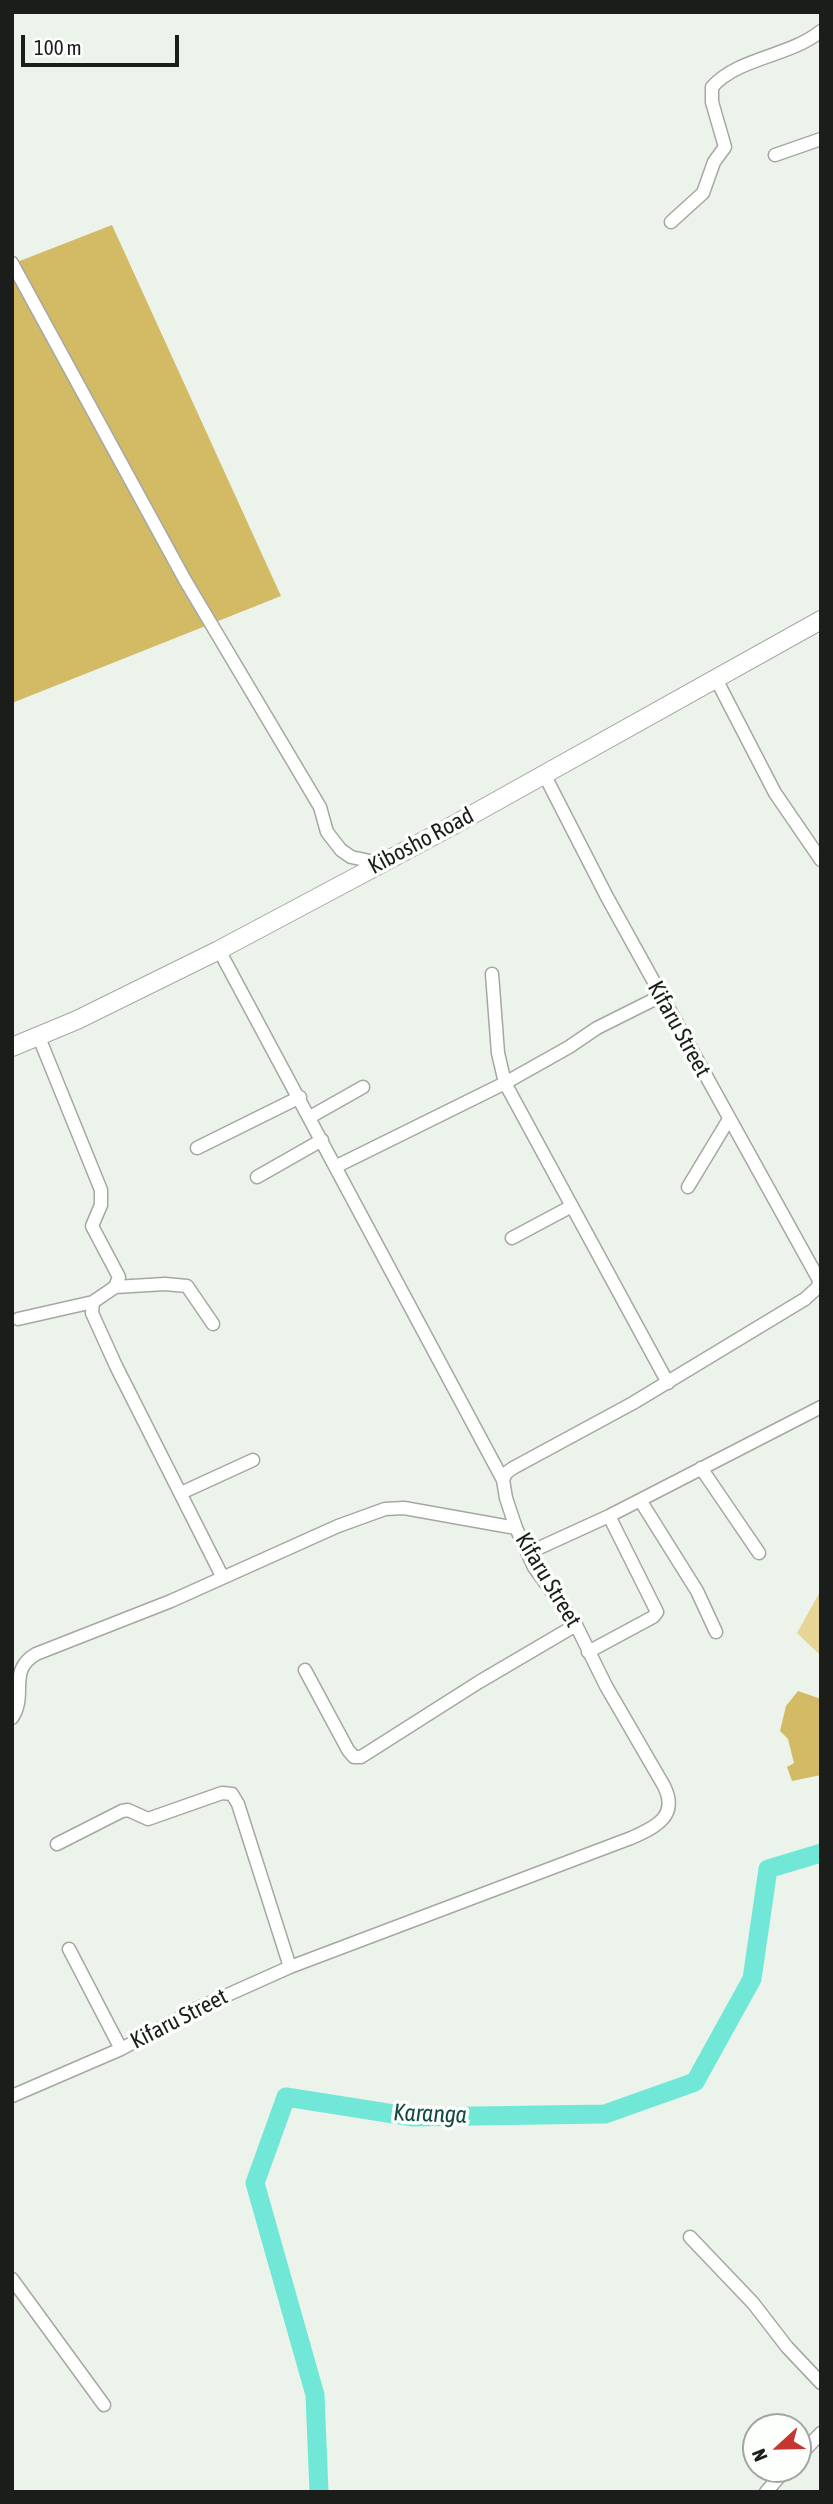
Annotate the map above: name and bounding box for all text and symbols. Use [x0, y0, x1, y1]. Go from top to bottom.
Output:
scale bar [24, 21, 182, 65]
text: 100 m [34, 35, 82, 59]
street label: Kibosho Road [364, 802, 478, 880]
street label: Kifaru Street [641, 976, 717, 1082]
street label: Kifaru Street [509, 1528, 587, 1632]
street label: Kifaru Street [126, 1983, 232, 2055]
water label: Karanga [393, 2098, 467, 2130]
north arrow [742, 2413, 812, 2483]
text: N [747, 2446, 772, 2464]

